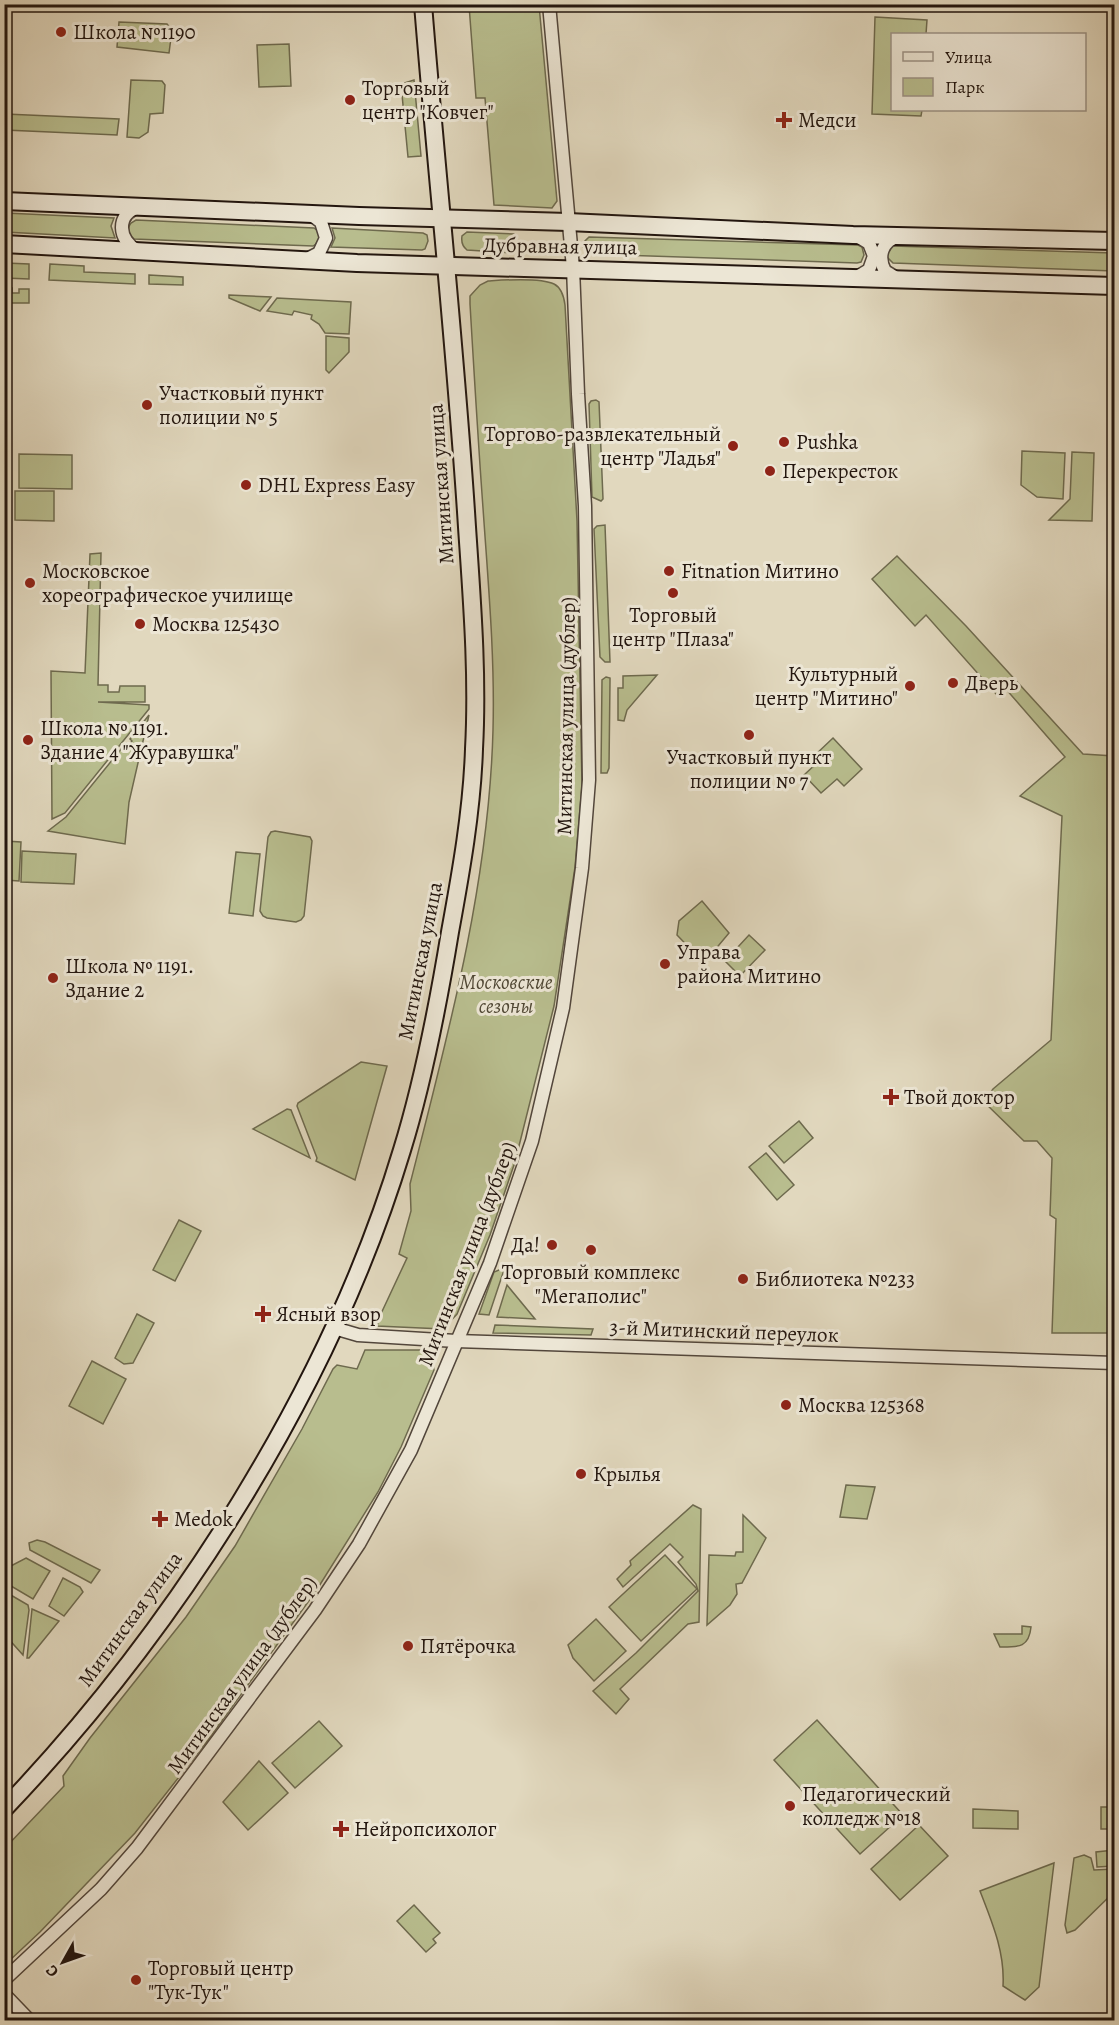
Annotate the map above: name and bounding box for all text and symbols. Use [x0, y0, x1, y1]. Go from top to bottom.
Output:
place label: Школа №1190 [73, 18, 196, 46]
marker: Школа №1190 [54, 25, 68, 39]
legend [891, 33, 1086, 111]
text: Улица [945, 45, 993, 69]
place label: Торговый центр "Ковчег" [362, 74, 494, 126]
text: Парк [945, 75, 985, 99]
marker: Торговый центр "Ковчег" [343, 93, 357, 107]
place label: Медси [798, 106, 857, 134]
marker: Медси [775, 111, 793, 129]
street label: Дубравная улица [483, 231, 638, 261]
place label: Участковый пункт полиции № 5 [159, 379, 324, 431]
marker: Участковый пункт полиции № 5 [140, 398, 154, 412]
street label: Митинская улица [421, 402, 461, 565]
place label: Торгово-развлекательный центр "Ладья" [484, 420, 721, 472]
place label: Pushka [796, 428, 859, 456]
marker: Pushka [777, 435, 791, 449]
marker: Торгово-развлекательный центр "Ладья" [726, 439, 740, 453]
place label: Перекресток [782, 457, 898, 485]
marker: Перекресток [763, 464, 777, 478]
place label: DHL Express Easy [258, 471, 415, 499]
marker: DHL Express Easy [239, 478, 253, 492]
place label: Московское хореографическое училище [42, 557, 293, 609]
place label: Fitnation Митино [681, 557, 839, 585]
marker: Fitnation Митино [662, 564, 676, 578]
marker: Московское хореографическое училище [23, 576, 37, 590]
marker: Торговый центр "Плаза" [666, 586, 680, 600]
street label: Митинская улица (дублер) [550, 597, 582, 835]
place label: Торговый центр "Плаза" [612, 601, 734, 653]
place label: Москва 125430 [152, 610, 279, 638]
marker: Москва 125430 [133, 617, 147, 631]
place label: Культурный центр "Митино" [755, 660, 898, 712]
place label: Дверь [965, 669, 1018, 697]
marker: Дверь [946, 676, 960, 690]
marker: Культурный центр "Митино" [903, 679, 917, 693]
place label: Школа № 1191. Здание 4 "Журавушка" [40, 714, 239, 766]
marker: Участковый пункт полиции № 7 [742, 728, 756, 742]
marker: Школа № 1191. Здание 4 "Журавушка" [21, 733, 35, 747]
place label: Участковый пункт полиции № 7 [667, 743, 831, 795]
street label: Митинская улица [391, 879, 449, 1043]
place label: Управа района Митино [677, 938, 821, 990]
place label: Школа № 1191. Здание 2 [65, 952, 194, 1004]
marker: Управа района Митино [658, 957, 672, 971]
park label: Московские сезоны [459, 968, 553, 1020]
marker: Школа № 1191. Здание 2 [46, 971, 60, 985]
place label: Твой доктор [904, 1083, 1015, 1111]
marker: Твой доктор [882, 1088, 900, 1106]
street label: Митинская улица (дублер) [411, 1138, 523, 1370]
place label: Да! [511, 1231, 540, 1259]
marker: Да! [545, 1238, 559, 1252]
marker: Торговый комплекс "Мегаполис" [584, 1243, 598, 1257]
place label: Торговый комплекс "Мегаполис" [502, 1258, 680, 1310]
place label: Библиотека №233 [755, 1265, 915, 1293]
marker: Библиотека №233 [736, 1272, 750, 1286]
place label: Ясный взор [276, 1300, 381, 1328]
marker: Ясный взор [254, 1305, 272, 1323]
street label: 3-й Митинский переулок [609, 1313, 839, 1349]
place label: Москва 125368 [798, 1391, 925, 1419]
marker: Москва 125368 [779, 1398, 793, 1412]
place label: Крылья [593, 1460, 661, 1488]
marker: Крылья [574, 1467, 588, 1481]
place label: Medok [174, 1505, 234, 1533]
marker: Medok [151, 1510, 169, 1528]
street label: Митинская улица [71, 1545, 189, 1692]
street label: Митинская улица (дублер) [161, 1570, 323, 1780]
place label: Пятёрочка [420, 1632, 516, 1660]
marker: Пятёрочка [401, 1639, 415, 1653]
place label: Педагогический колледж №18 [802, 1780, 951, 1832]
marker: Педагогический колледж №18 [783, 1799, 797, 1813]
place label: Нейропсихолог [354, 1815, 497, 1843]
marker: Нейропсихолог [332, 1820, 350, 1838]
north arrow [33, 1932, 93, 1992]
place label: Торговый центр "Тук-Тук" [148, 1954, 294, 2006]
text: С [41, 1960, 64, 1982]
marker: Торговый центр "Тук-Тук" [129, 1973, 143, 1987]

